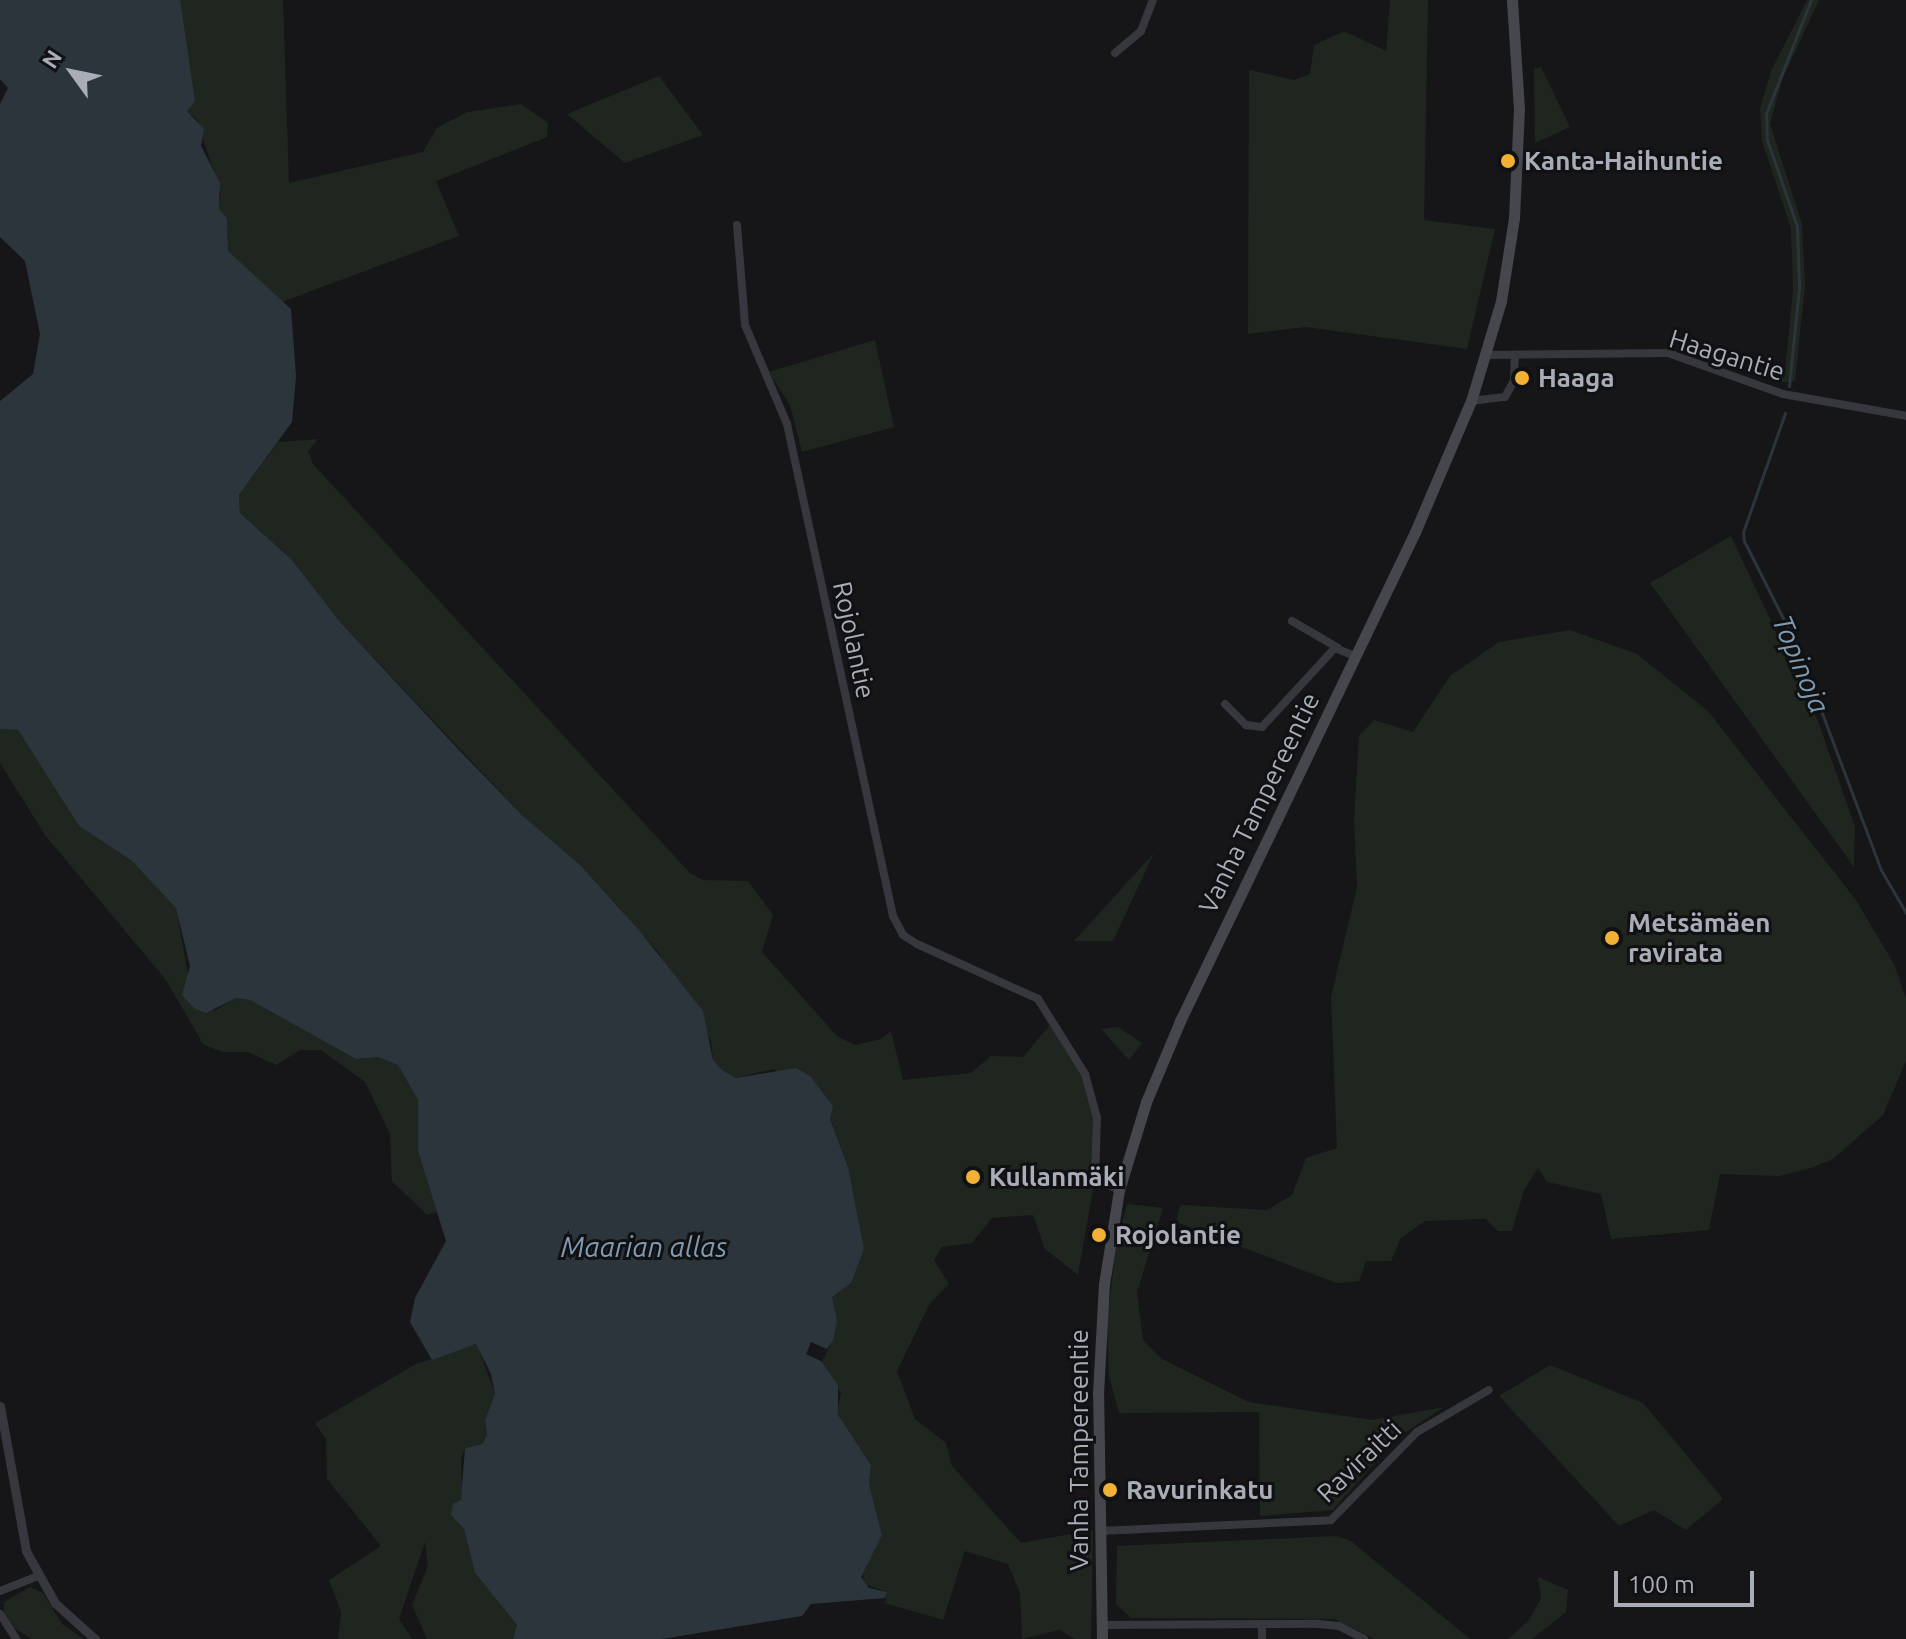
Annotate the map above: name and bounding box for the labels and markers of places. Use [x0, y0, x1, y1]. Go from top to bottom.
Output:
place label: Kanta-Haihuntie [1524, 145, 1723, 177]
marker: Kanta-Haihuntie [1499, 152, 1517, 170]
place label: Haaga [1538, 362, 1615, 394]
marker: Haaga [1513, 369, 1531, 387]
place label: Metsämäen ravirata [1628, 907, 1770, 968]
marker: Metsämäen ravirata [1603, 929, 1621, 947]
place label: Kullanmäki [989, 1161, 1125, 1193]
marker: Kullanmäki [964, 1168, 982, 1186]
place label: Rojolantie [1115, 1219, 1241, 1251]
marker: Rojolantie [1090, 1226, 1108, 1244]
place label: Ravurinkatu [1126, 1474, 1274, 1506]
marker: Ravurinkatu [1101, 1481, 1119, 1499]

